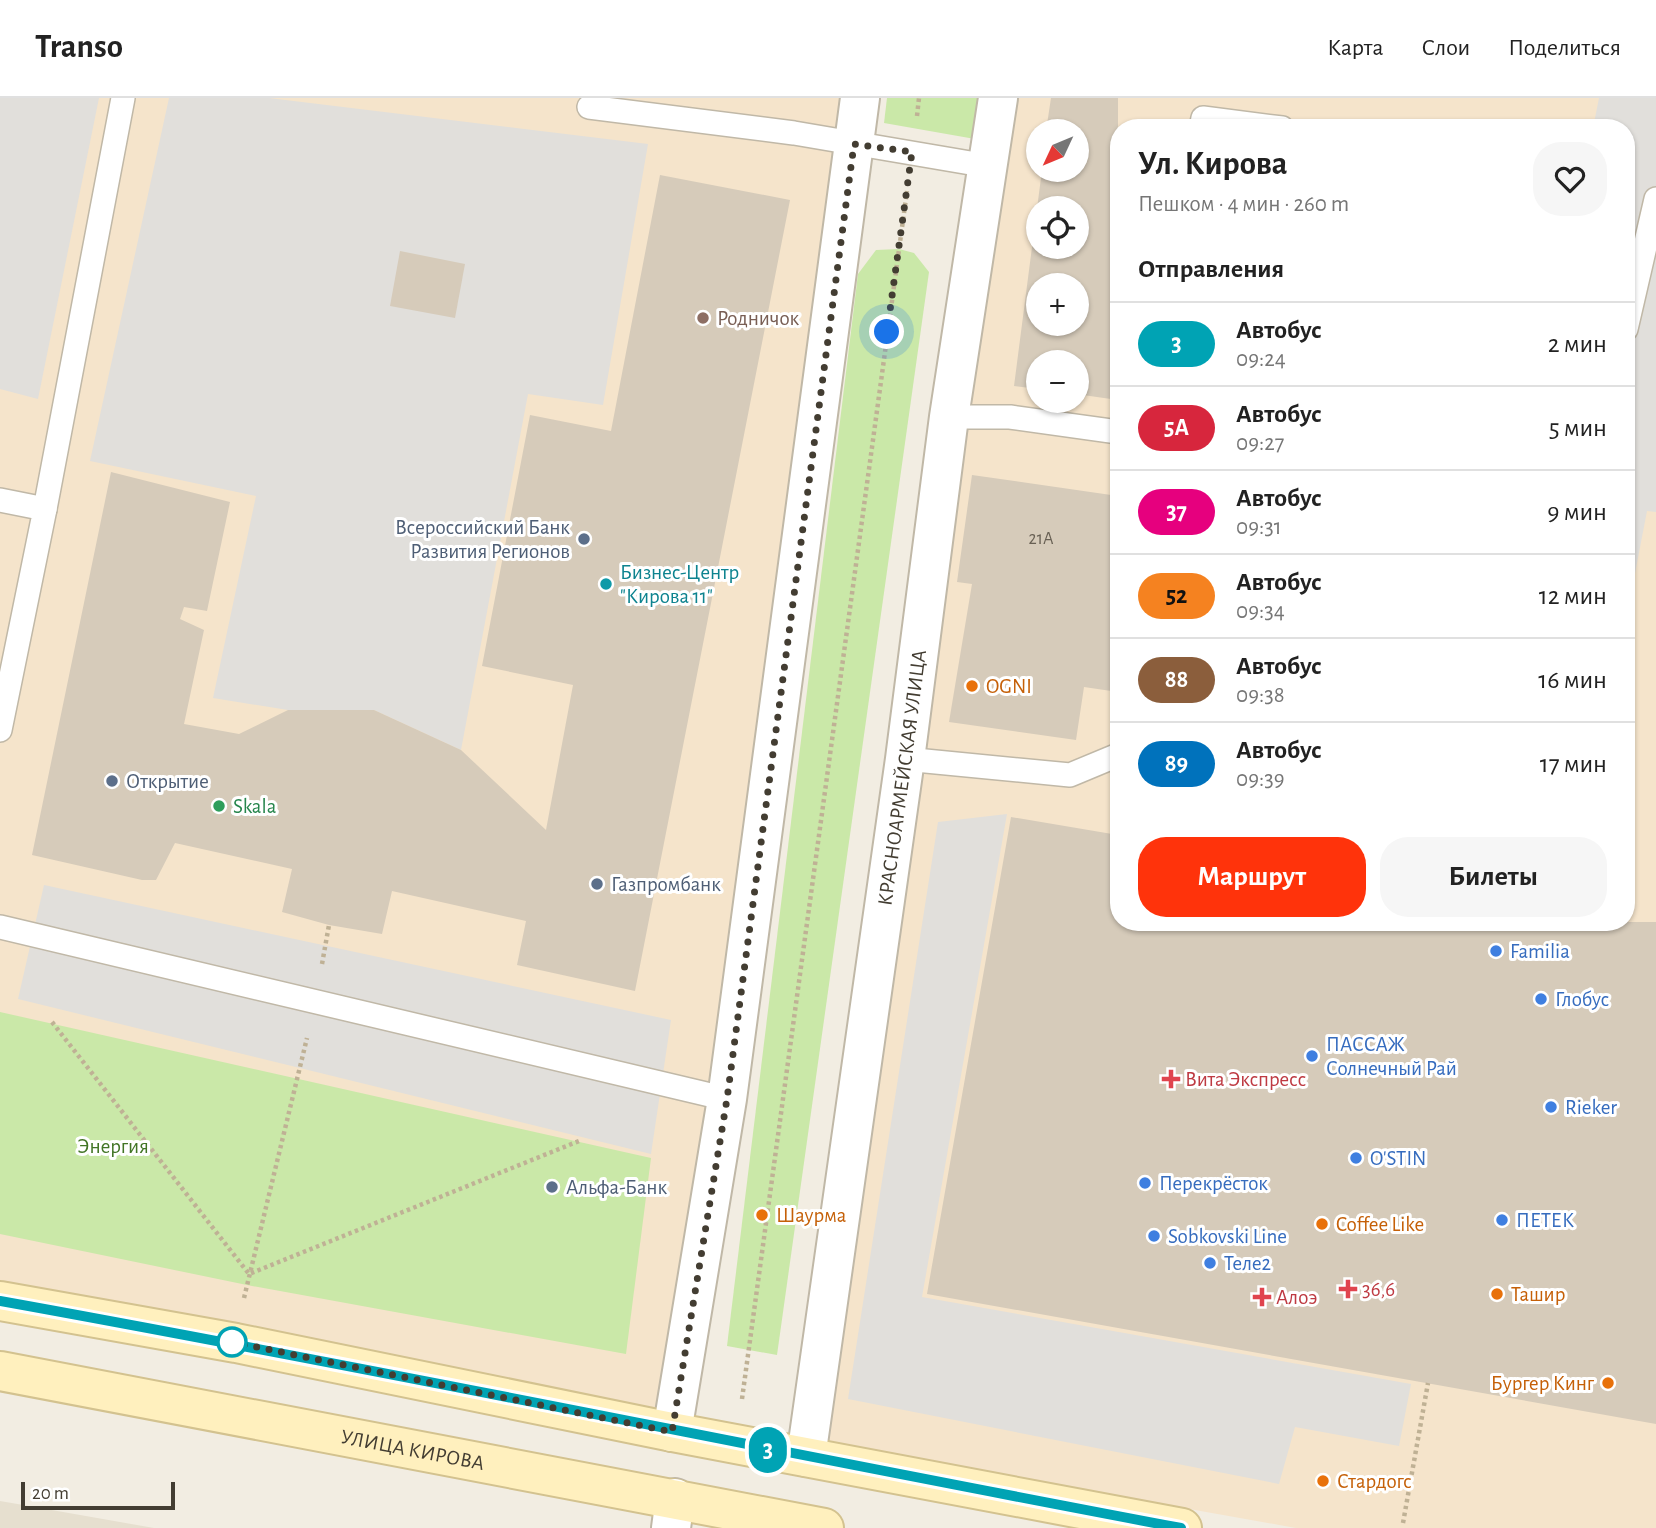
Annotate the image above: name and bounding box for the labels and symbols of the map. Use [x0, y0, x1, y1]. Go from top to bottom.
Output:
north arrow [1026, 119, 1088, 182]
place label: Родничок [717, 308, 800, 329]
marker: Родничок [695, 310, 711, 326]
your location [869, 314, 904, 349]
place label: Всероссийский Банк Развития Регионов [395, 517, 570, 562]
house number: 21А [1029, 530, 1054, 548]
marker: Всероссийский Банк Развития Регионов [576, 531, 592, 547]
place label: Бизнес-Центр "Кирова 11" [620, 562, 739, 607]
marker: Бизнес-Центр "Кирова 11" [598, 576, 614, 592]
street label: КРАСНОАРМЕЙСКАЯ УЛИЦА [874, 648, 929, 907]
place label: OGNI [986, 676, 1032, 697]
marker: OGNI [964, 678, 980, 694]
place label: Открытие [126, 771, 209, 792]
marker: Открытие [104, 773, 120, 789]
place label: Skala [233, 796, 277, 817]
marker: Skala [211, 798, 227, 814]
place label: Газпромбанк [611, 874, 721, 895]
marker: Газпромбанк [589, 876, 605, 892]
place label: Familia [1510, 941, 1570, 962]
marker: Familia [1488, 943, 1504, 959]
place label: Глобус [1555, 989, 1609, 1010]
marker: Глобус [1533, 991, 1549, 1007]
place label: ПАССАЖ Солнечный Рай [1326, 1034, 1457, 1079]
marker: ПАССАЖ Солнечный Рай [1304, 1048, 1320, 1064]
place label: Вита Экспресс [1185, 1069, 1306, 1090]
marker: Вита Экспресс [1163, 1071, 1179, 1087]
place label: Rieker [1565, 1097, 1617, 1118]
marker: Rieker [1543, 1099, 1559, 1115]
park label: Энергия [77, 1136, 149, 1157]
place label: O'STIN [1370, 1148, 1426, 1169]
marker: O'STIN [1348, 1150, 1364, 1166]
place label: Перекрёсток [1159, 1173, 1268, 1194]
marker: Перекрёсток [1137, 1175, 1153, 1191]
place label: Альфа-Банк [566, 1177, 667, 1198]
marker: Альфа-Банк [544, 1179, 560, 1195]
place label: Шаурма [776, 1205, 847, 1226]
marker: Шаурма [754, 1207, 770, 1223]
place label: ПЕТЕК [1516, 1210, 1574, 1231]
marker: ПЕТЕК [1494, 1212, 1510, 1228]
place label: Coffee Like [1336, 1214, 1424, 1235]
marker: Coffee Like [1314, 1216, 1330, 1232]
place label: Sobkovski Line [1168, 1226, 1287, 1247]
marker: Sobkovski Line [1146, 1228, 1162, 1244]
place label: Теле2 [1224, 1253, 1271, 1274]
marker: Теле2 [1202, 1255, 1218, 1271]
place label: 36,6 [1362, 1279, 1395, 1300]
marker: 36,6 [1340, 1281, 1356, 1297]
place label: Ташир [1511, 1284, 1565, 1305]
marker: Ташир [1489, 1286, 1505, 1302]
place label: Алоэ [1276, 1287, 1317, 1308]
marker: Алоэ [1254, 1289, 1270, 1305]
unlabelled marker [217, 1327, 247, 1357]
place label: Бургер Кинг [1491, 1373, 1595, 1394]
marker: Бургер Кинг [1600, 1375, 1616, 1391]
street label: УЛИЦА КИРОВА [339, 1426, 486, 1474]
line badge: 3 [745, 1427, 791, 1473]
place label: Стардогс [1337, 1471, 1412, 1492]
marker: Стардогс [1315, 1473, 1331, 1489]
scale bar [21, 1479, 175, 1511]

